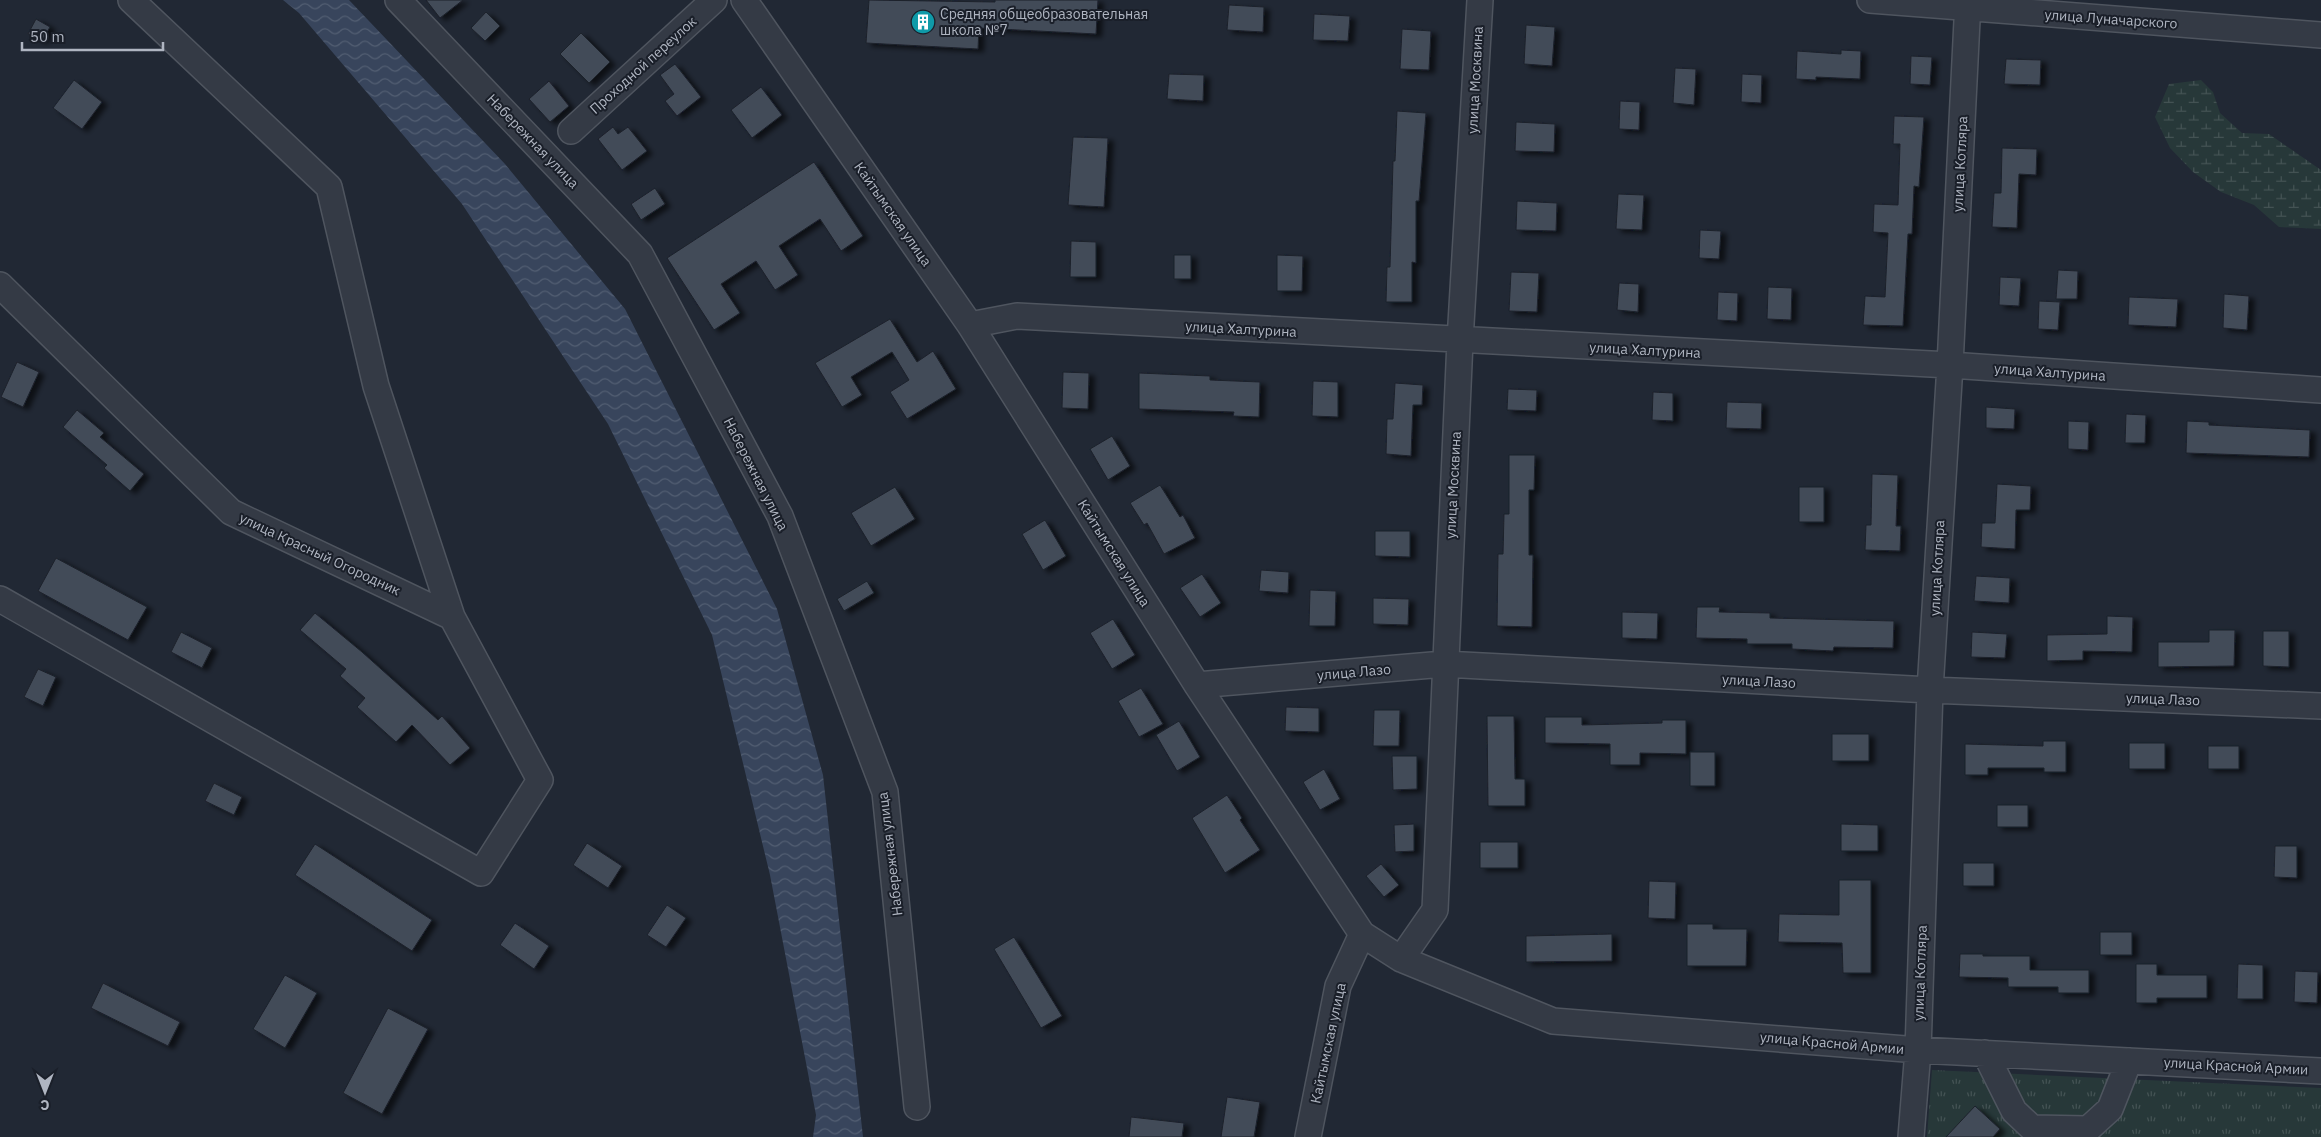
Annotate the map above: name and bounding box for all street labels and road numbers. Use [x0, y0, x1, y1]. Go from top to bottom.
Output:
street label: улица Луначарского [2044, 5, 2178, 33]
street label: Проходной переулок [586, 12, 700, 118]
street label: улица Москвина [1463, 25, 1487, 134]
street label: Набережная улица [483, 90, 583, 192]
street label: улица Котляра [1949, 115, 1972, 212]
street label: Кайтымская улица [850, 158, 936, 270]
street label: улица Халтурина [1185, 317, 1298, 341]
street label: улица Халтурина [1589, 338, 1702, 362]
street label: улица Халтурина [1994, 359, 2107, 385]
street label: Набережная улица [720, 414, 793, 534]
street label: улица Москвина [1441, 430, 1465, 539]
street label: Кайтымская улица [1074, 496, 1155, 610]
street label: улица Красный Огородник [236, 509, 404, 599]
street label: улица Котляра [1926, 519, 1949, 616]
street label: улица Лазо [1316, 660, 1392, 684]
street label: улица Лазо [1722, 670, 1797, 692]
street label: улица Лазо [2126, 689, 2200, 709]
street label: Набережная улица [873, 791, 907, 917]
street label: улица Котляра [1909, 924, 1931, 1021]
street label: Кайтымская улица [1306, 980, 1350, 1105]
street label: улица Красной Армии [1759, 1028, 1905, 1058]
street label: улица Красной Армии [2163, 1053, 2309, 1079]

